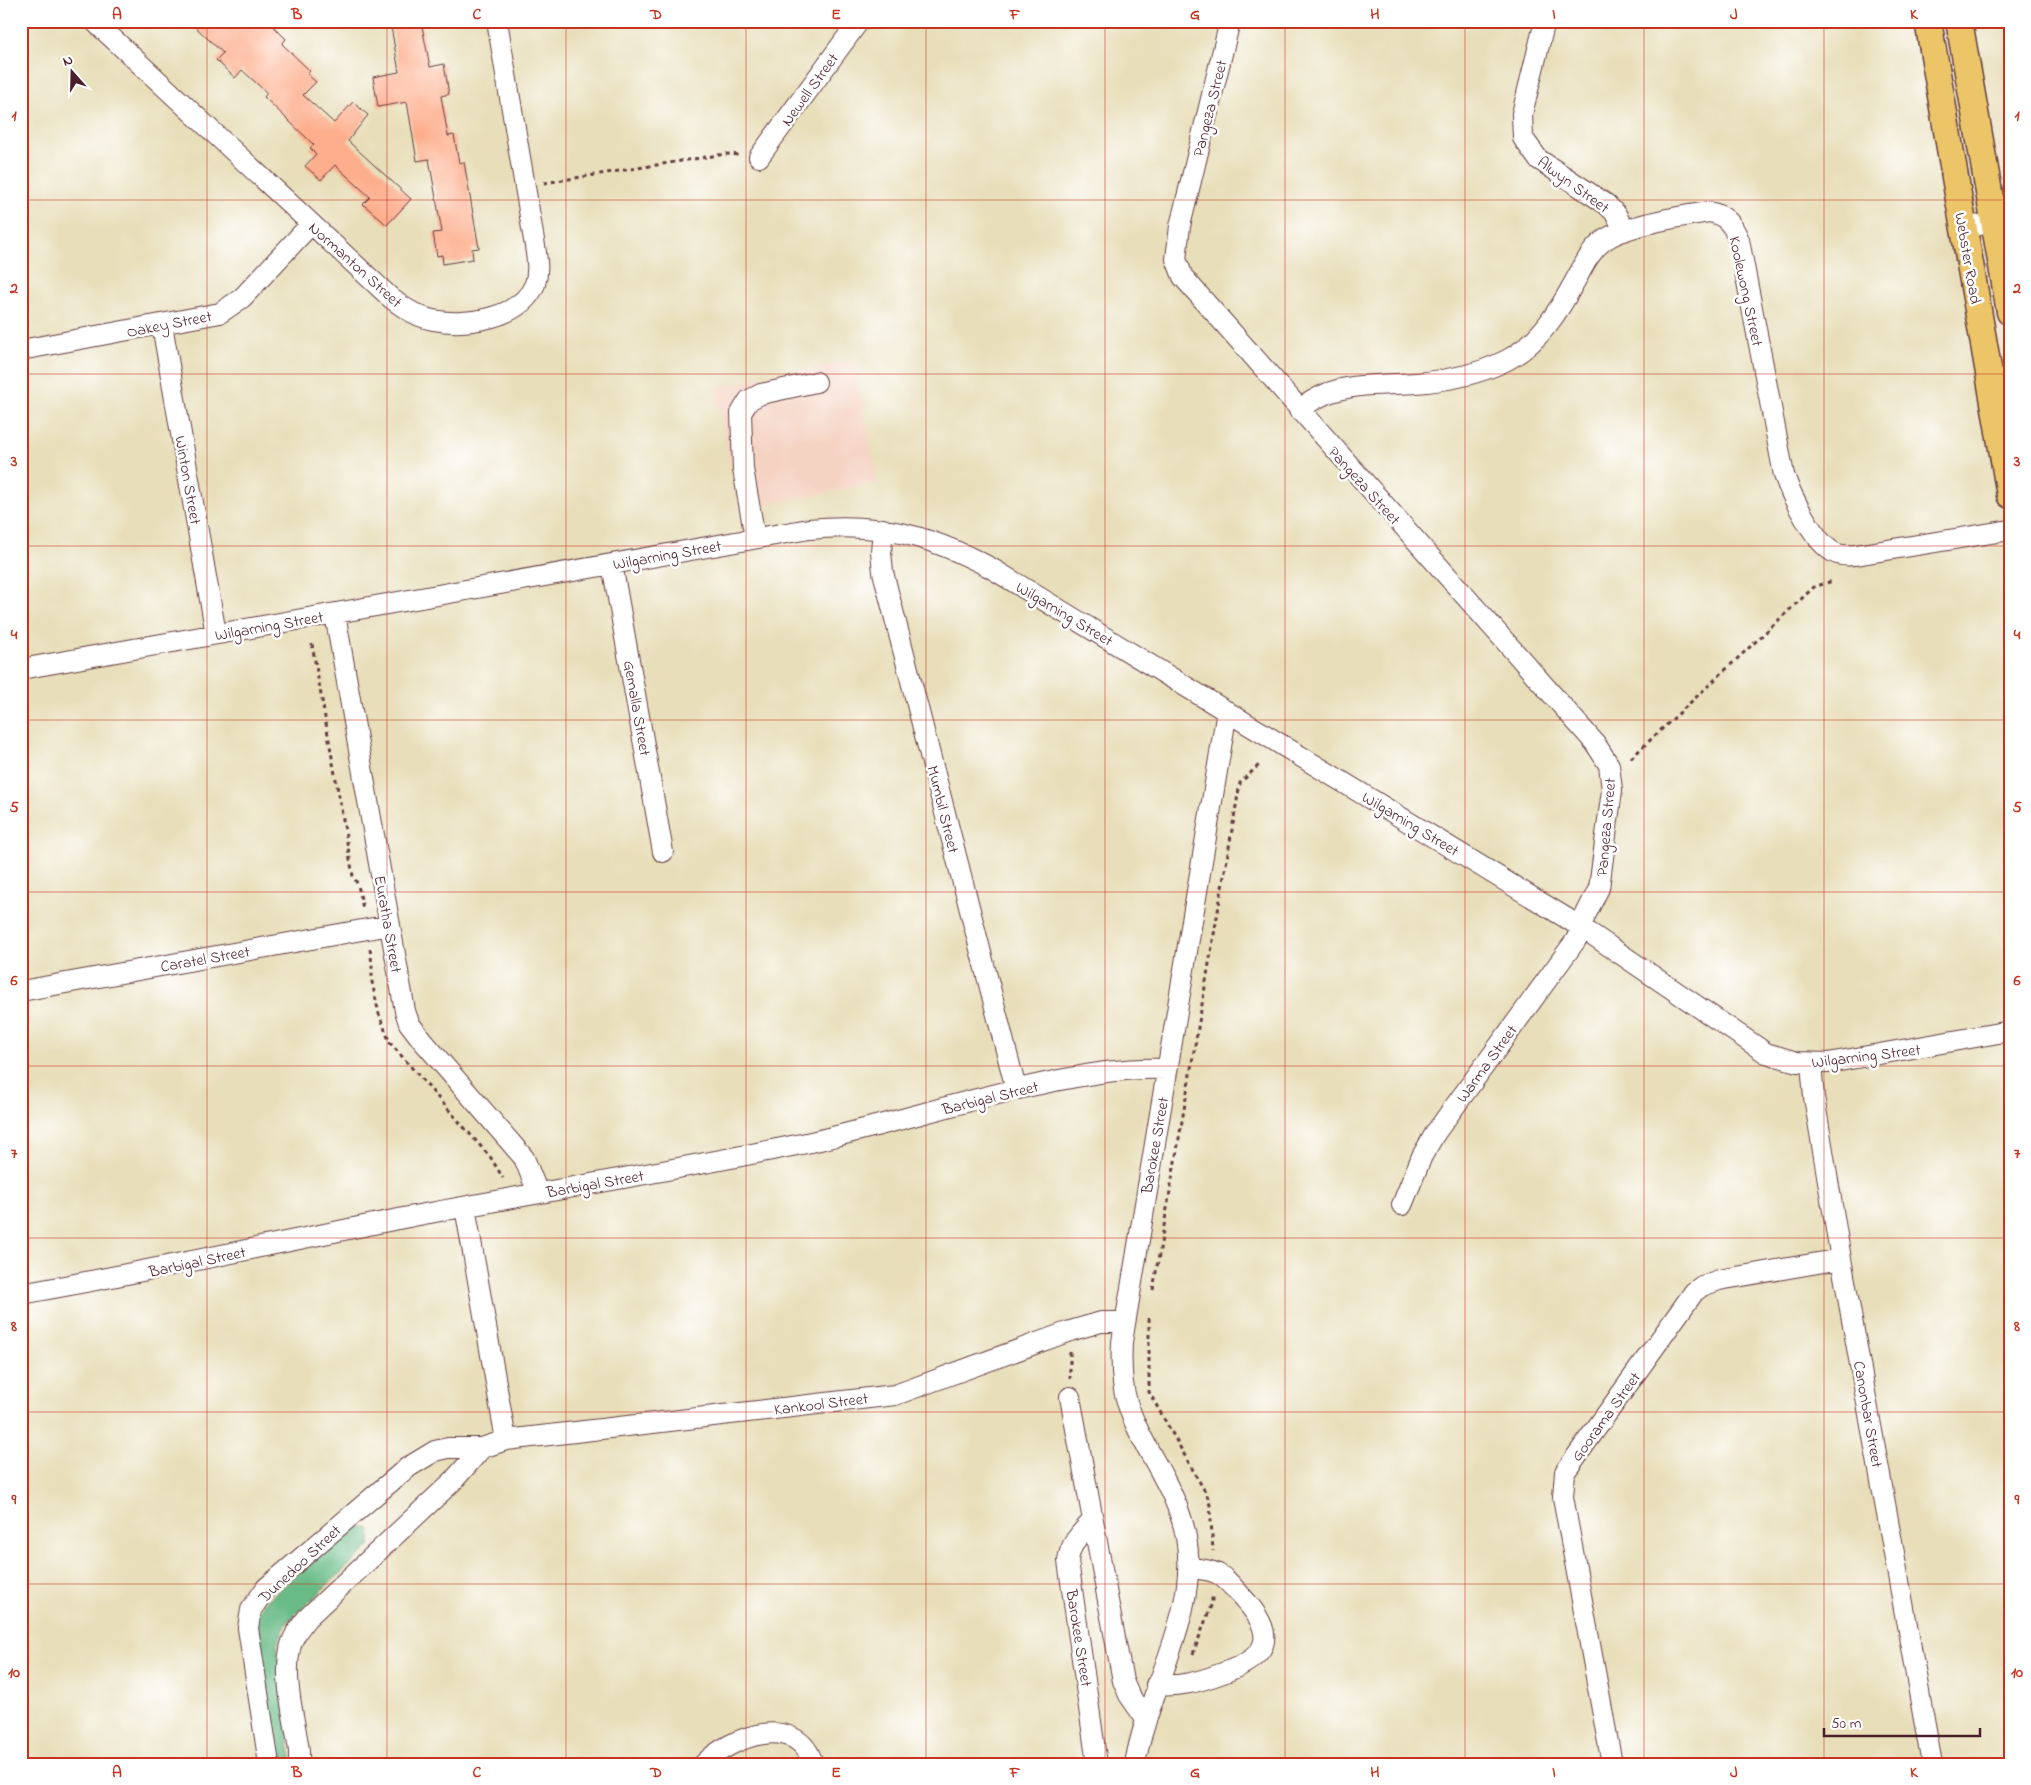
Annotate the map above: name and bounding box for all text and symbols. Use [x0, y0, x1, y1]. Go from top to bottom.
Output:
text: A [112, 3, 122, 27]
text: B [291, 3, 303, 27]
text: C [473, 3, 482, 27]
text: D [649, 3, 662, 27]
text: E [831, 3, 841, 27]
text: F [1009, 3, 1021, 27]
text: G [1190, 3, 1200, 27]
text: H [1370, 3, 1380, 27]
text: I [1552, 3, 1556, 27]
text: J [1730, 3, 1738, 27]
text: K [1910, 3, 1919, 27]
north arrow [48, 48, 98, 98]
street label: Newell Street [776, 48, 846, 132]
text: N [60, 50, 76, 73]
street label: Pangeza Street [1187, 57, 1235, 159]
text: 1 [11, 104, 17, 128]
text: 1 [2014, 104, 2020, 128]
street label: Alwyn Street [1532, 151, 1614, 220]
street label: Webster Road [1947, 211, 1987, 306]
street label: Normanton Street [302, 217, 407, 315]
street label: Koolewong Street [1722, 234, 1769, 349]
text: 2 [9, 277, 18, 301]
text: 2 [2012, 277, 2021, 301]
street label: Oakey Street [125, 305, 215, 345]
street label: Winton Street [167, 434, 207, 527]
street label: Pangeza Street [1322, 442, 1406, 532]
text: 3 [10, 450, 18, 474]
text: 3 [2013, 450, 2021, 474]
street label: Wilgarning Street [611, 535, 724, 577]
street label: Wilgarning Street [1011, 576, 1118, 654]
street label: Wilgarning Street [213, 606, 326, 648]
text: 4 [10, 623, 18, 647]
text: 4 [2013, 623, 2021, 647]
street label: Gemalla Street [616, 659, 656, 759]
street label: Mumbil Street [920, 763, 965, 856]
street label: Pangeza Street [1591, 776, 1623, 877]
street label: Wilgarning Street [1357, 786, 1464, 864]
text: 5 [9, 796, 19, 820]
text: 5 [2012, 796, 2022, 820]
street label: Euratha Street [367, 874, 407, 975]
street label: Caratel Street [159, 940, 253, 980]
text: 6 [9, 969, 18, 993]
text: 6 [2012, 969, 2021, 993]
street label: Warma Street [1451, 1020, 1525, 1108]
street label: Wilgarning Street [1810, 1038, 1923, 1076]
street label: Barbigal Street [939, 1075, 1042, 1123]
street label: Barokee Street [1135, 1094, 1176, 1197]
text: 7 [11, 1142, 18, 1166]
text: 7 [2014, 1142, 2021, 1166]
street label: Barbigal Street [544, 1164, 647, 1206]
street label: Barbigal Street [146, 1241, 249, 1285]
text: 8 [10, 1315, 17, 1339]
text: 8 [2013, 1315, 2020, 1339]
street label: Canonbar Street [1846, 1359, 1888, 1470]
street label: Goorama Street [1566, 1367, 1648, 1467]
street label: Kankool Street [773, 1387, 870, 1423]
text: 9 [11, 1488, 17, 1512]
text: 9 [2014, 1488, 2020, 1512]
street label: Dunedoo Street [253, 1519, 348, 1610]
street label: Barokee Street [1058, 1587, 1098, 1689]
text: 10 [8, 1661, 20, 1685]
text: 10 [2011, 1661, 2023, 1685]
scale bar [1824, 1705, 1980, 1737]
text: 50 m [1831, 1713, 1862, 1735]
text: A [112, 1761, 122, 1785]
text: B [291, 1761, 303, 1785]
text: C [473, 1761, 482, 1785]
text: D [649, 1761, 662, 1785]
text: E [831, 1761, 841, 1785]
text: F [1009, 1761, 1021, 1785]
text: G [1190, 1761, 1200, 1785]
text: H [1370, 1761, 1380, 1785]
text: I [1552, 1761, 1556, 1785]
text: J [1730, 1761, 1738, 1785]
text: K [1910, 1761, 1919, 1785]

